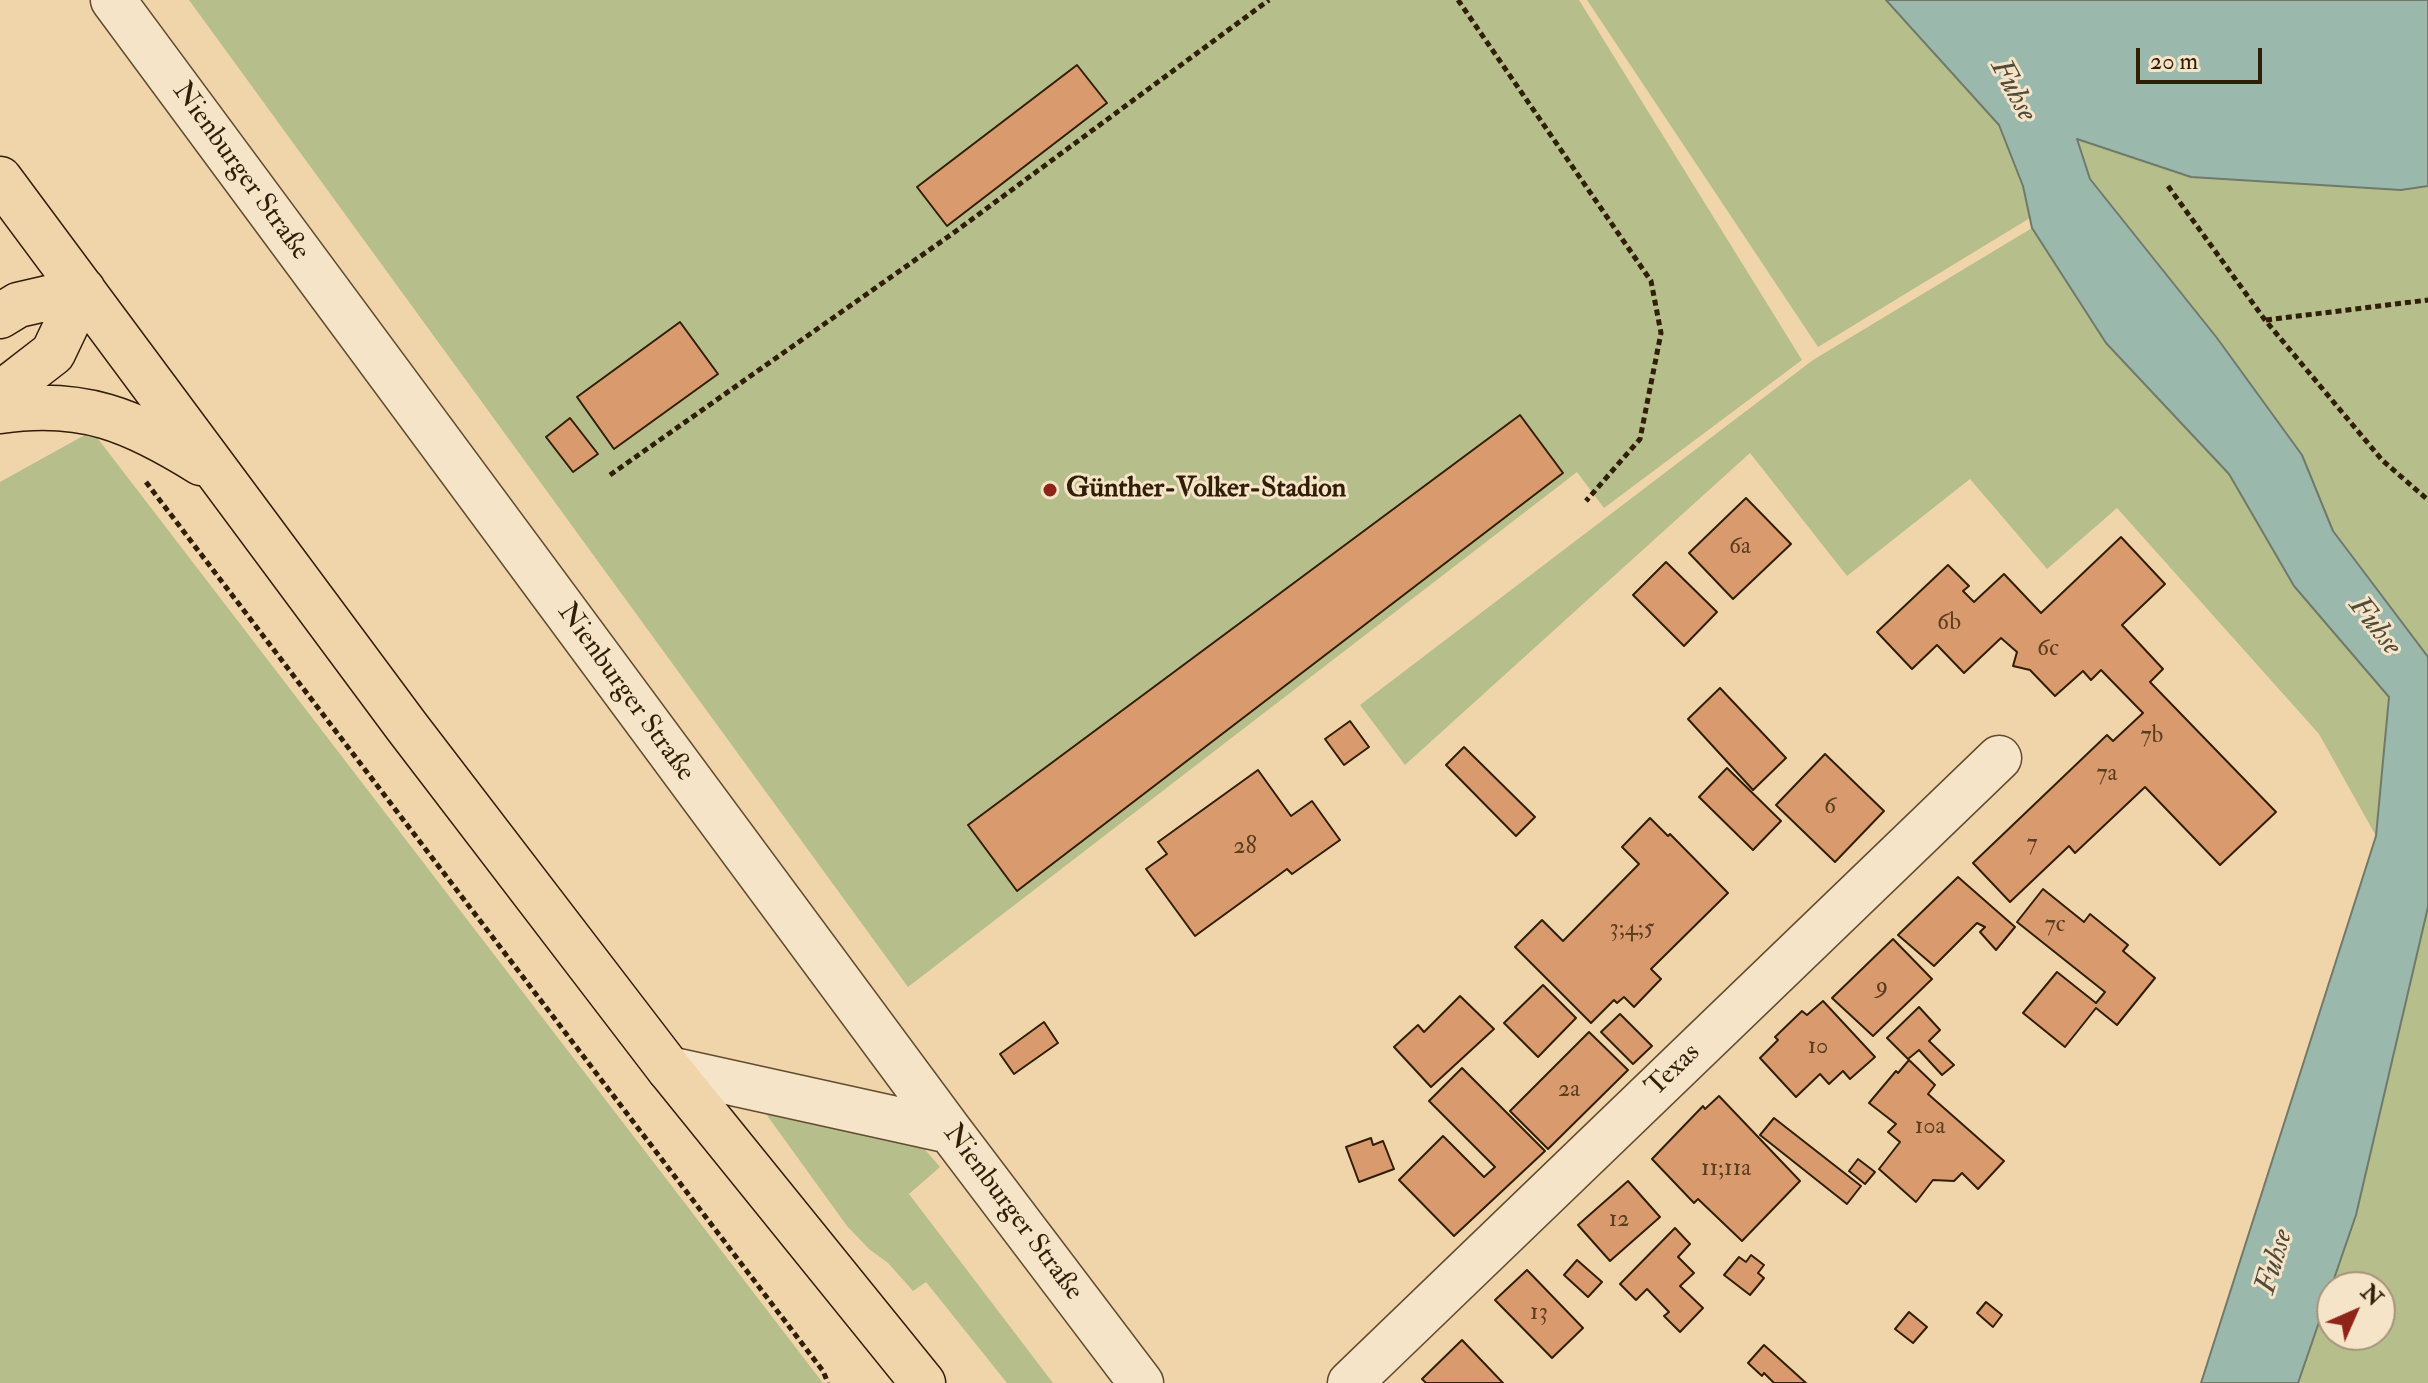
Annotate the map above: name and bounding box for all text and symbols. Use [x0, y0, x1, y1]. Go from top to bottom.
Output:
scale bar [2140, 32, 2266, 82]
text: 20 m [2150, 46, 2198, 77]
water label: Fuhse [1981, 54, 2043, 128]
street label: Nienburger Straße [164, 76, 316, 268]
place label: Günther-Volker-Stadion [1066, 473, 1346, 507]
marker: Günther-Volker-Stadion [1041, 481, 1059, 499]
house number: 6a [1729, 534, 1751, 562]
water label: Fuhse [2340, 590, 2408, 664]
street label: Nienburger Straße [549, 597, 701, 789]
house number: 6b [1937, 610, 1961, 638]
house number: 6c [2037, 636, 2059, 664]
house number: 7b [2141, 723, 2163, 751]
house number: 7a [2097, 761, 2117, 789]
house number: 6 [1824, 794, 1836, 822]
house number: 7 [2026, 831, 2038, 859]
house number: 28 [1233, 834, 1257, 862]
house number: 7c [2045, 912, 2065, 940]
house number: 3;4;5 [1610, 916, 1654, 944]
house number: 9 [1876, 974, 1888, 1002]
house number: 10 [1808, 1034, 1828, 1062]
street label: Texas [1640, 1037, 1708, 1105]
house number: 2a [1558, 1077, 1580, 1105]
house number: 10a [1915, 1114, 1945, 1142]
street label: Nienburger Straße [935, 1118, 1089, 1308]
house number: 11;11a [1701, 1156, 1751, 1184]
house number: 12 [1609, 1207, 1629, 1235]
water label: Fuhse [2249, 1226, 2303, 1298]
north arrow [2316, 1271, 2396, 1351]
text: N [2355, 1279, 2388, 1312]
house number: 13 [1530, 1300, 1548, 1328]

